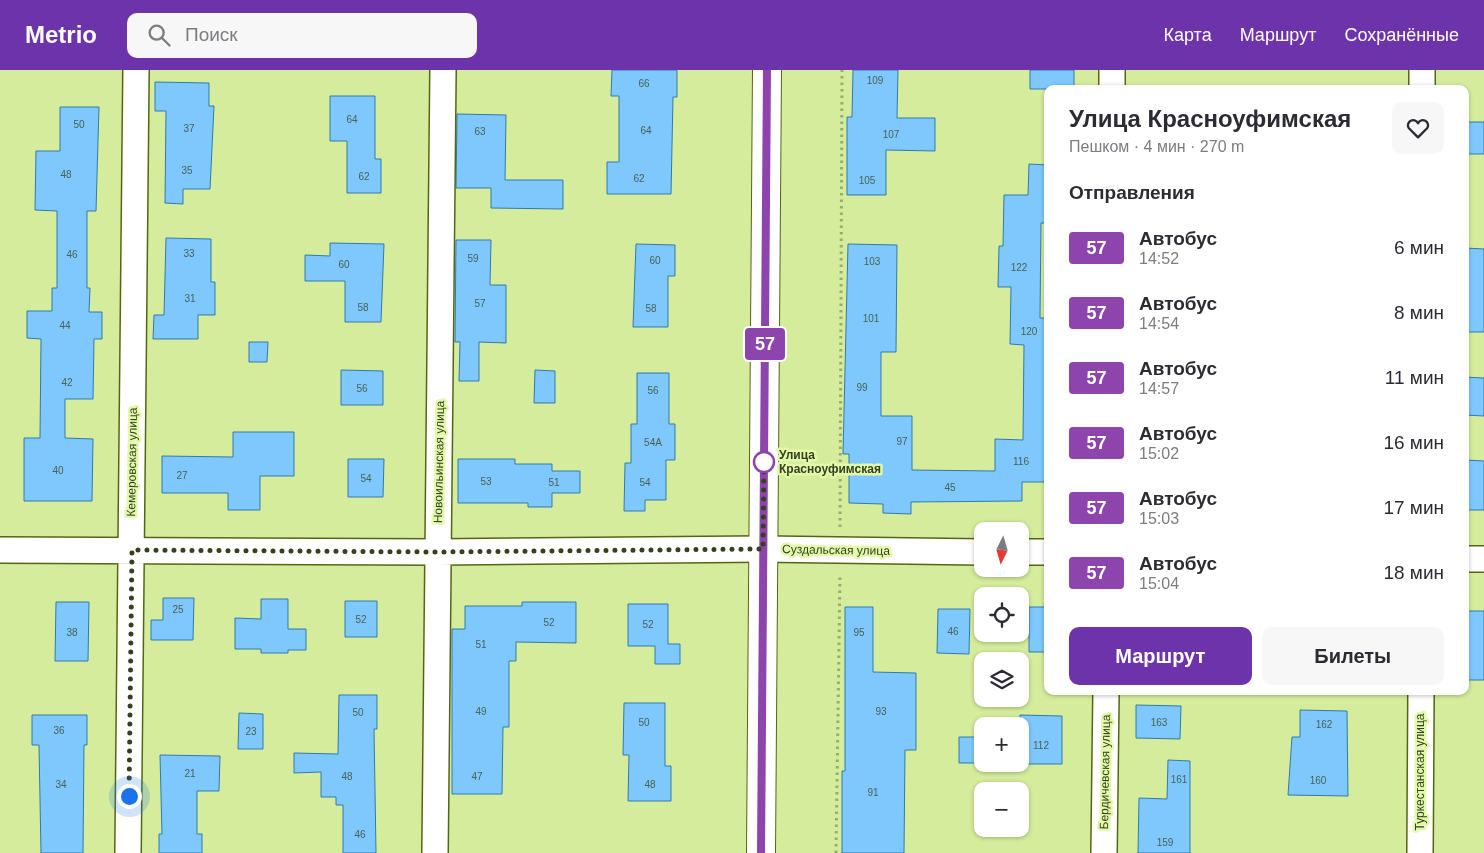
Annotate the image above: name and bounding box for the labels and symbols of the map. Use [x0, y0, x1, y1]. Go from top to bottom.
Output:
house number: 109 [867, 75, 884, 86]
house number: 66 [638, 78, 650, 89]
house number: 64 [346, 114, 358, 125]
house number: 50 [73, 119, 85, 130]
house number: 37 [183, 123, 195, 134]
house number: 64 [640, 125, 652, 136]
house number: 63 [474, 126, 486, 137]
house number: 107 [883, 129, 900, 140]
house number: 35 [181, 165, 193, 176]
house number: 48 [60, 169, 72, 180]
house number: 62 [358, 171, 370, 182]
house number: 62 [633, 173, 645, 184]
house number: 105 [859, 175, 876, 186]
house number: 33 [183, 248, 195, 259]
house number: 46 [66, 249, 78, 260]
house number: 59 [467, 253, 479, 264]
house number: 60 [649, 255, 661, 266]
house number: 103 [864, 256, 881, 267]
house number: 60 [338, 259, 350, 270]
house number: 122 [1011, 262, 1028, 273]
house number: 31 [184, 293, 196, 304]
house number: 57 [474, 298, 486, 309]
house number: 58 [357, 302, 369, 313]
house number: 58 [645, 303, 657, 314]
house number: 101 [863, 313, 880, 324]
house number: 44 [59, 320, 71, 331]
house number: 120 [1021, 326, 1038, 337]
line badge: 57 [742, 328, 788, 360]
house number: 42 [61, 377, 73, 388]
house number: 99 [856, 382, 868, 393]
house number: 56 [356, 383, 368, 394]
house number: 56 [647, 385, 659, 396]
street label: Новоильинская улица [431, 400, 447, 523]
street label: Кемеровская улица [124, 407, 140, 517]
house number: 97 [896, 436, 908, 447]
house number: 54А [644, 437, 662, 448]
place label: Улица Красноуфимская [779, 448, 881, 476]
marker: Улица Красноуфимская [753, 451, 775, 473]
house number: 116 [1013, 456, 1029, 467]
house number: 40 [52, 465, 64, 476]
house number: 27 [176, 470, 188, 481]
house number: 54 [360, 473, 372, 484]
house number: 53 [480, 476, 492, 487]
house number: 51 [548, 477, 560, 488]
house number: 54 [639, 477, 651, 488]
house number: 45 [944, 482, 956, 493]
north arrow [974, 522, 1029, 578]
street label: Суздальская улица [782, 542, 890, 558]
house number: 25 [172, 604, 184, 615]
house number: 52 [355, 614, 367, 625]
house number: 52 [543, 617, 555, 628]
house number: 52 [642, 619, 654, 630]
house number: 46 [947, 626, 959, 637]
house number: 38 [66, 627, 78, 638]
house number: 95 [853, 627, 865, 638]
house number: 51 [475, 639, 487, 650]
house number: 49 [475, 706, 487, 717]
house number: 93 [875, 706, 887, 717]
house number: 50 [352, 707, 364, 718]
street label: Туркестанская улица [1413, 713, 1427, 830]
street label: Бердичевская улица [1097, 714, 1113, 830]
house number: 50 [638, 717, 650, 728]
house number: 163 [1151, 717, 1168, 728]
house number: 162 [1316, 719, 1333, 730]
house number: 36 [53, 725, 65, 736]
house number: 23 [245, 726, 257, 737]
house number: 112 [1033, 740, 1049, 751]
house number: 21 [184, 768, 196, 779]
house number: 48 [341, 771, 353, 782]
house number: 47 [471, 771, 483, 782]
house number: 161 [1171, 774, 1188, 785]
house number: 160 [1310, 775, 1327, 786]
house number: 34 [55, 779, 67, 790]
house number: 48 [644, 779, 656, 790]
your location [117, 784, 142, 809]
house number: 91 [867, 787, 879, 798]
house number: 46 [354, 829, 366, 840]
house number: 159 [1157, 837, 1174, 848]

